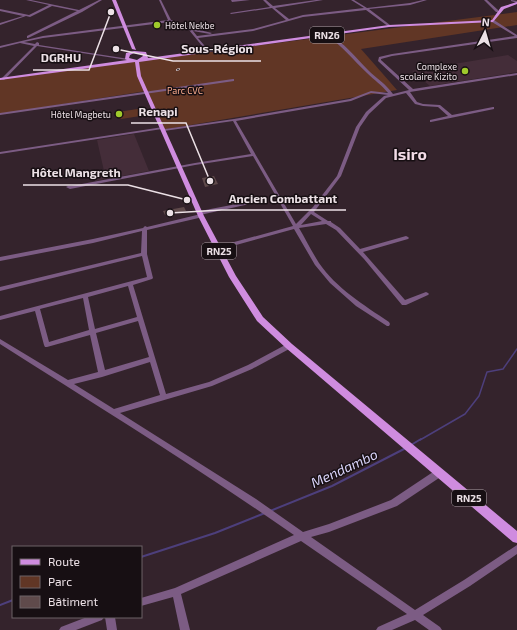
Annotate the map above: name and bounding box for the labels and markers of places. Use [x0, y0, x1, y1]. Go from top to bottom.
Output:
marker: Hôtel Nekbe [152, 20, 162, 30]
place label: Hôtel Nekbe [165, 20, 215, 31]
callout: Sous-Région [173, 37, 261, 61]
callout: DGRHU [33, 46, 89, 70]
place label: Complexe scolaire Kizito [400, 61, 457, 82]
marker: Complexe scolaire Kizito [460, 66, 470, 76]
callout: Renapi [131, 99, 186, 123]
place label: Hôtel Magbetu [51, 109, 111, 120]
marker: Hôtel Magbetu [114, 109, 124, 119]
callout: Hôtel Mangreth [23, 161, 128, 185]
callout: Ancien Combattant [221, 186, 346, 210]

